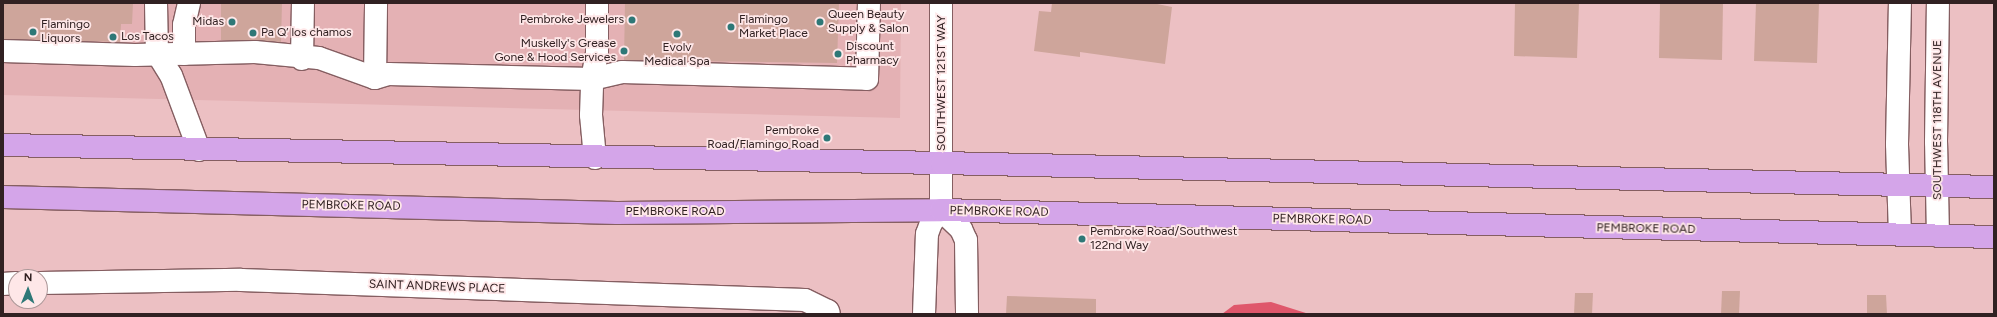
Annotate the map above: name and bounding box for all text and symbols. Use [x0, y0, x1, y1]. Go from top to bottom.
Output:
place label: Queen Beauty Supply & Salon [828, 8, 909, 36]
place label: Pembroke Jewelers [520, 13, 624, 27]
place label: Flamingo Market Place [739, 13, 808, 41]
place label: Midas [192, 15, 224, 29]
marker: Pembroke Jewelers [627, 15, 637, 25]
street label: SOUTHWEST 121ST WAY [935, 15, 949, 151]
marker: Midas [227, 17, 237, 27]
marker: Queen Beauty Supply & Salon [815, 17, 825, 27]
place label: Flamingo Liquors [41, 18, 90, 46]
marker: Flamingo Market Place [726, 22, 736, 32]
place label: Pa Q’ los chamos [261, 26, 352, 40]
marker: Flamingo Liquors [28, 27, 38, 37]
marker: Pa Q’ los chamos [248, 28, 258, 38]
marker: Evolv Medical Spa [672, 29, 682, 39]
place label: Los Tacos [121, 30, 174, 44]
marker: Los Tacos [108, 32, 118, 42]
place label: Muskelly's Grease Gone & Hood Services [494, 37, 616, 65]
place label: Discount Pharmacy [846, 40, 899, 68]
street label: SOUTHWEST 118TH AVENUE [1931, 40, 1945, 200]
place label: Evolv Medical Spa [644, 41, 710, 69]
marker: Muskelly's Grease Gone & Hood Services [619, 46, 629, 56]
marker: Discount Pharmacy [833, 49, 843, 59]
place label: Pembroke Road/Flamingo Road [707, 124, 819, 152]
marker: Pembroke Road/Flamingo Road [822, 133, 832, 143]
street label: PEMBROKE ROAD [301, 198, 401, 214]
street label: PEMBROKE ROAD [949, 204, 1049, 220]
street label: PEMBROKE ROAD [626, 205, 724, 219]
street label: PEMBROKE ROAD [1272, 212, 1372, 228]
street label: PEMBROKE ROAD [1596, 221, 1696, 237]
place label: Pembroke Road/Southwest 122nd Way [1090, 225, 1237, 253]
marker: Pembroke Road/Southwest 122nd Way [1077, 234, 1087, 244]
north arrow [8, 269, 48, 309]
text: N [24, 271, 33, 284]
street label: SAINT ANDREWS PLACE [369, 277, 505, 297]

